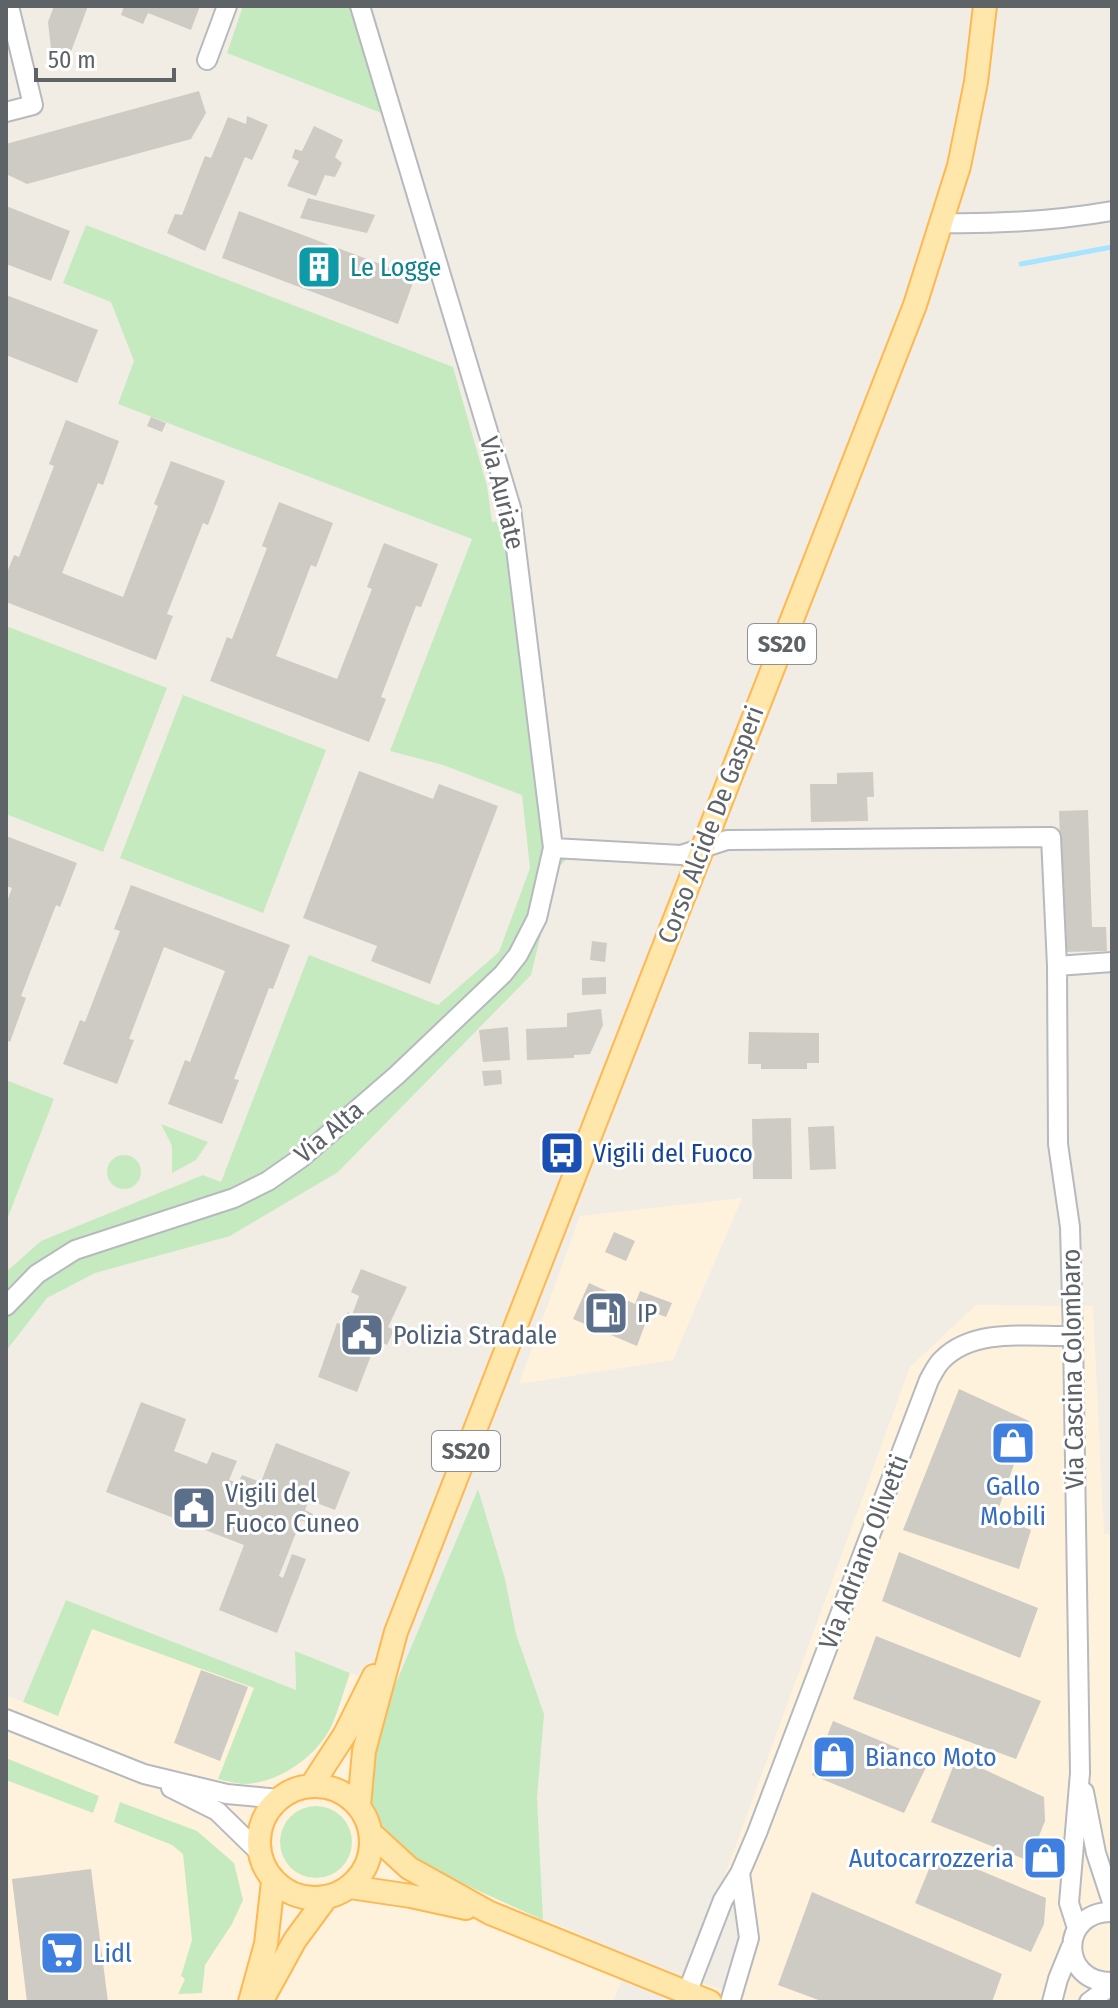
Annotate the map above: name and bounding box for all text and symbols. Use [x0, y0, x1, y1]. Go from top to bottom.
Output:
scale bar [36, 32, 174, 82]
text: 50 m [48, 46, 96, 74]
building icon: Le Logge [295, 243, 343, 291]
place label: Le Logge [350, 252, 441, 283]
street label: Via Auriate [473, 433, 531, 553]
road number: SS20 [748, 624, 816, 664]
street label: Corso Alcide De Gasperi [651, 702, 771, 948]
street label: Via Alta [288, 1094, 370, 1170]
bus stop icon: Vigili del Fuoco [538, 1129, 586, 1177]
place label: Vigili del Fuoco [593, 1138, 753, 1169]
street label: Via Cascina Colombaro [1055, 1248, 1091, 1490]
fuel station icon: IP [582, 1289, 630, 1337]
place label: IP [637, 1298, 657, 1329]
public building icon: Polizia Stradale [338, 1311, 386, 1359]
place label: Polizia Stradale [393, 1320, 557, 1351]
shop icon: Gallo Mobili [989, 1419, 1037, 1467]
road number: SS20 [432, 1431, 500, 1471]
street label: Via Adriano Olivetti [813, 1450, 915, 1654]
place label: Gallo Mobili [980, 1471, 1046, 1532]
place label: Vigili del Fuoco Cuneo [225, 1478, 360, 1539]
public building icon: Vigili del Fuoco Cuneo [170, 1484, 218, 1532]
shop icon: Bianco Moto [810, 1733, 858, 1781]
place label: Bianco Moto [865, 1742, 997, 1773]
shop icon: Autocarrozzeria [1021, 1834, 1069, 1882]
place label: Autocarrozzeria [849, 1843, 1014, 1874]
supermarket icon: Lidl [38, 1929, 86, 1977]
place label: Lidl [93, 1938, 132, 1969]

